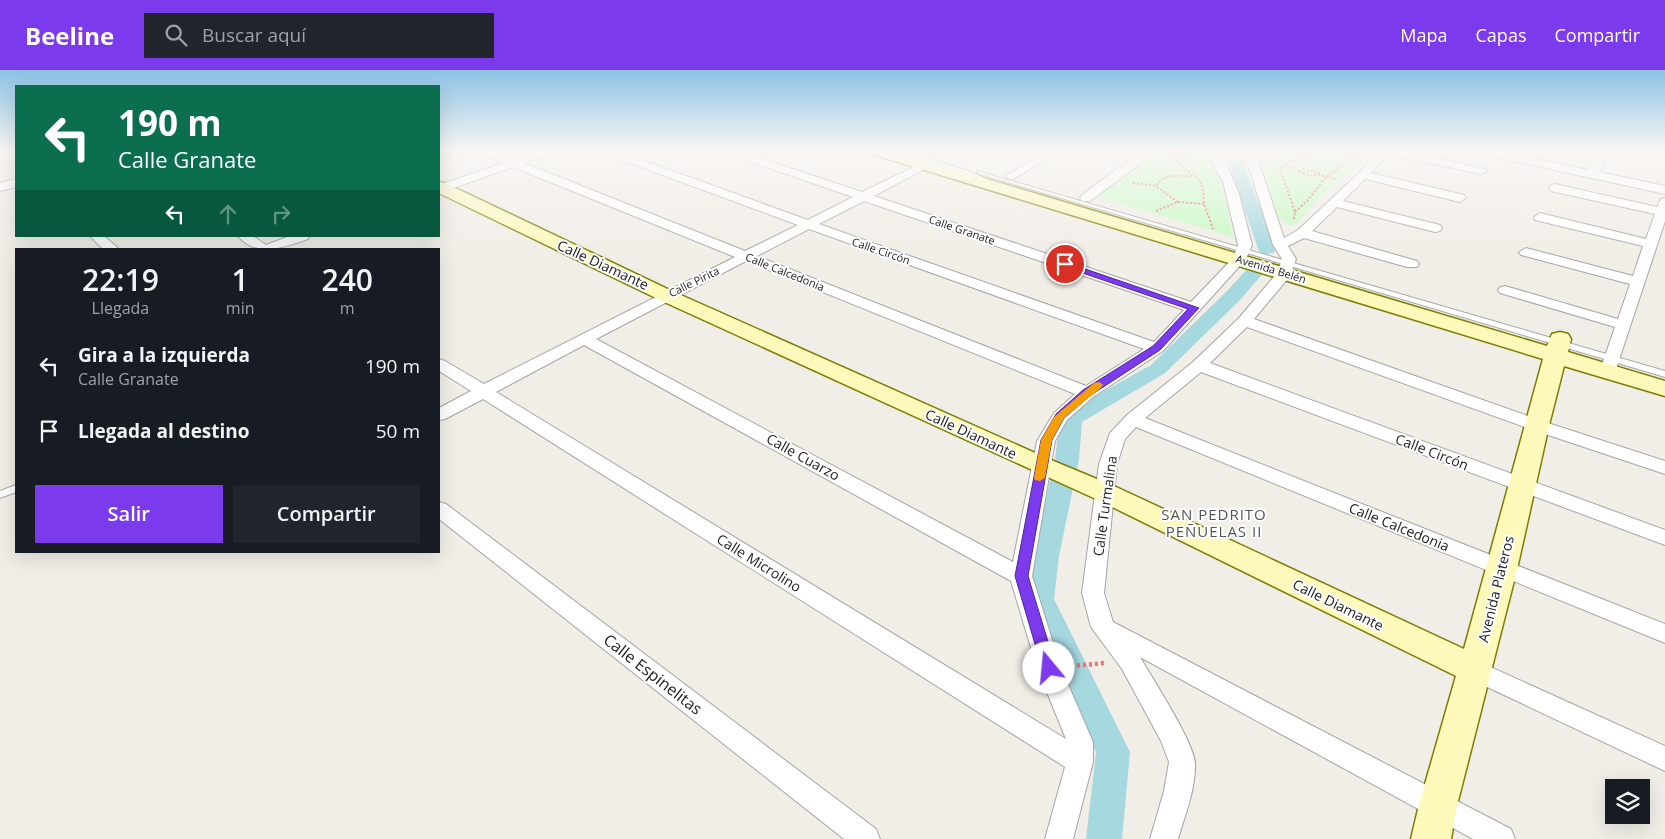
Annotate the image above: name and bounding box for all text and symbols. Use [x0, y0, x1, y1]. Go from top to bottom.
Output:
search box [144, 13, 494, 58]
text: Beeline [25, 19, 114, 52]
icon: search [162, 21, 190, 49]
text: Buscar aquí [202, 22, 306, 48]
text: Mapa [1400, 23, 1448, 47]
text: Capas [1476, 23, 1526, 47]
text: Compartir [1554, 23, 1640, 47]
text: 190 m [118, 99, 222, 146]
icon: left [35, 105, 100, 170]
text: Calle Granate [118, 144, 256, 174]
icon: left [161, 200, 189, 228]
icon: ahead [214, 200, 242, 228]
icon: right [267, 200, 295, 228]
street label: Calle Granate [927, 211, 997, 248]
street label: Calle Circón [850, 234, 912, 267]
street label: Calle Diamante [554, 235, 652, 294]
pin [1044, 243, 1086, 285]
street label: Calle Calcedonia [743, 249, 827, 294]
icon: arrive [1051, 250, 1079, 278]
street label: Avenida Belén [1234, 251, 1308, 286]
text: 22:19 [82, 259, 159, 300]
text: 1 [232, 259, 249, 300]
text: 240 [322, 259, 373, 300]
street label: Calle Pirita [666, 263, 721, 300]
text: Llegada [92, 297, 149, 319]
text: min [226, 297, 255, 319]
text: m [340, 297, 355, 319]
text: Gira a la izquierda [78, 342, 250, 368]
icon: left [35, 352, 63, 380]
text: 190 m [365, 353, 420, 379]
text: Calle Granate [78, 368, 179, 390]
street label: Calle Diamante [922, 404, 1020, 463]
icon: arrive [35, 417, 63, 445]
text: Llegada al destino [78, 418, 250, 444]
text: 50 m [376, 418, 420, 444]
street label: Calle Cuarzo [763, 429, 843, 485]
street label: Calle Circón [1393, 429, 1472, 474]
street label: Calle Turmalina [1088, 454, 1121, 557]
button: Salir [35, 485, 223, 543]
button: Compartir [233, 485, 420, 543]
street label: Calle Calcedonia [1346, 498, 1452, 555]
district label: SAN PEDRITO PEÑUELAS II [1161, 504, 1267, 541]
street label: Calle Microlino [713, 529, 805, 596]
street label: Avenida Plateros [1473, 533, 1518, 644]
street label: Calle Diamante [1290, 574, 1387, 635]
street label: Calle Espinelitas [599, 629, 707, 719]
position arrow [1022, 641, 1074, 693]
map controls [1605, 779, 1650, 824]
button: layers [1605, 779, 1650, 824]

